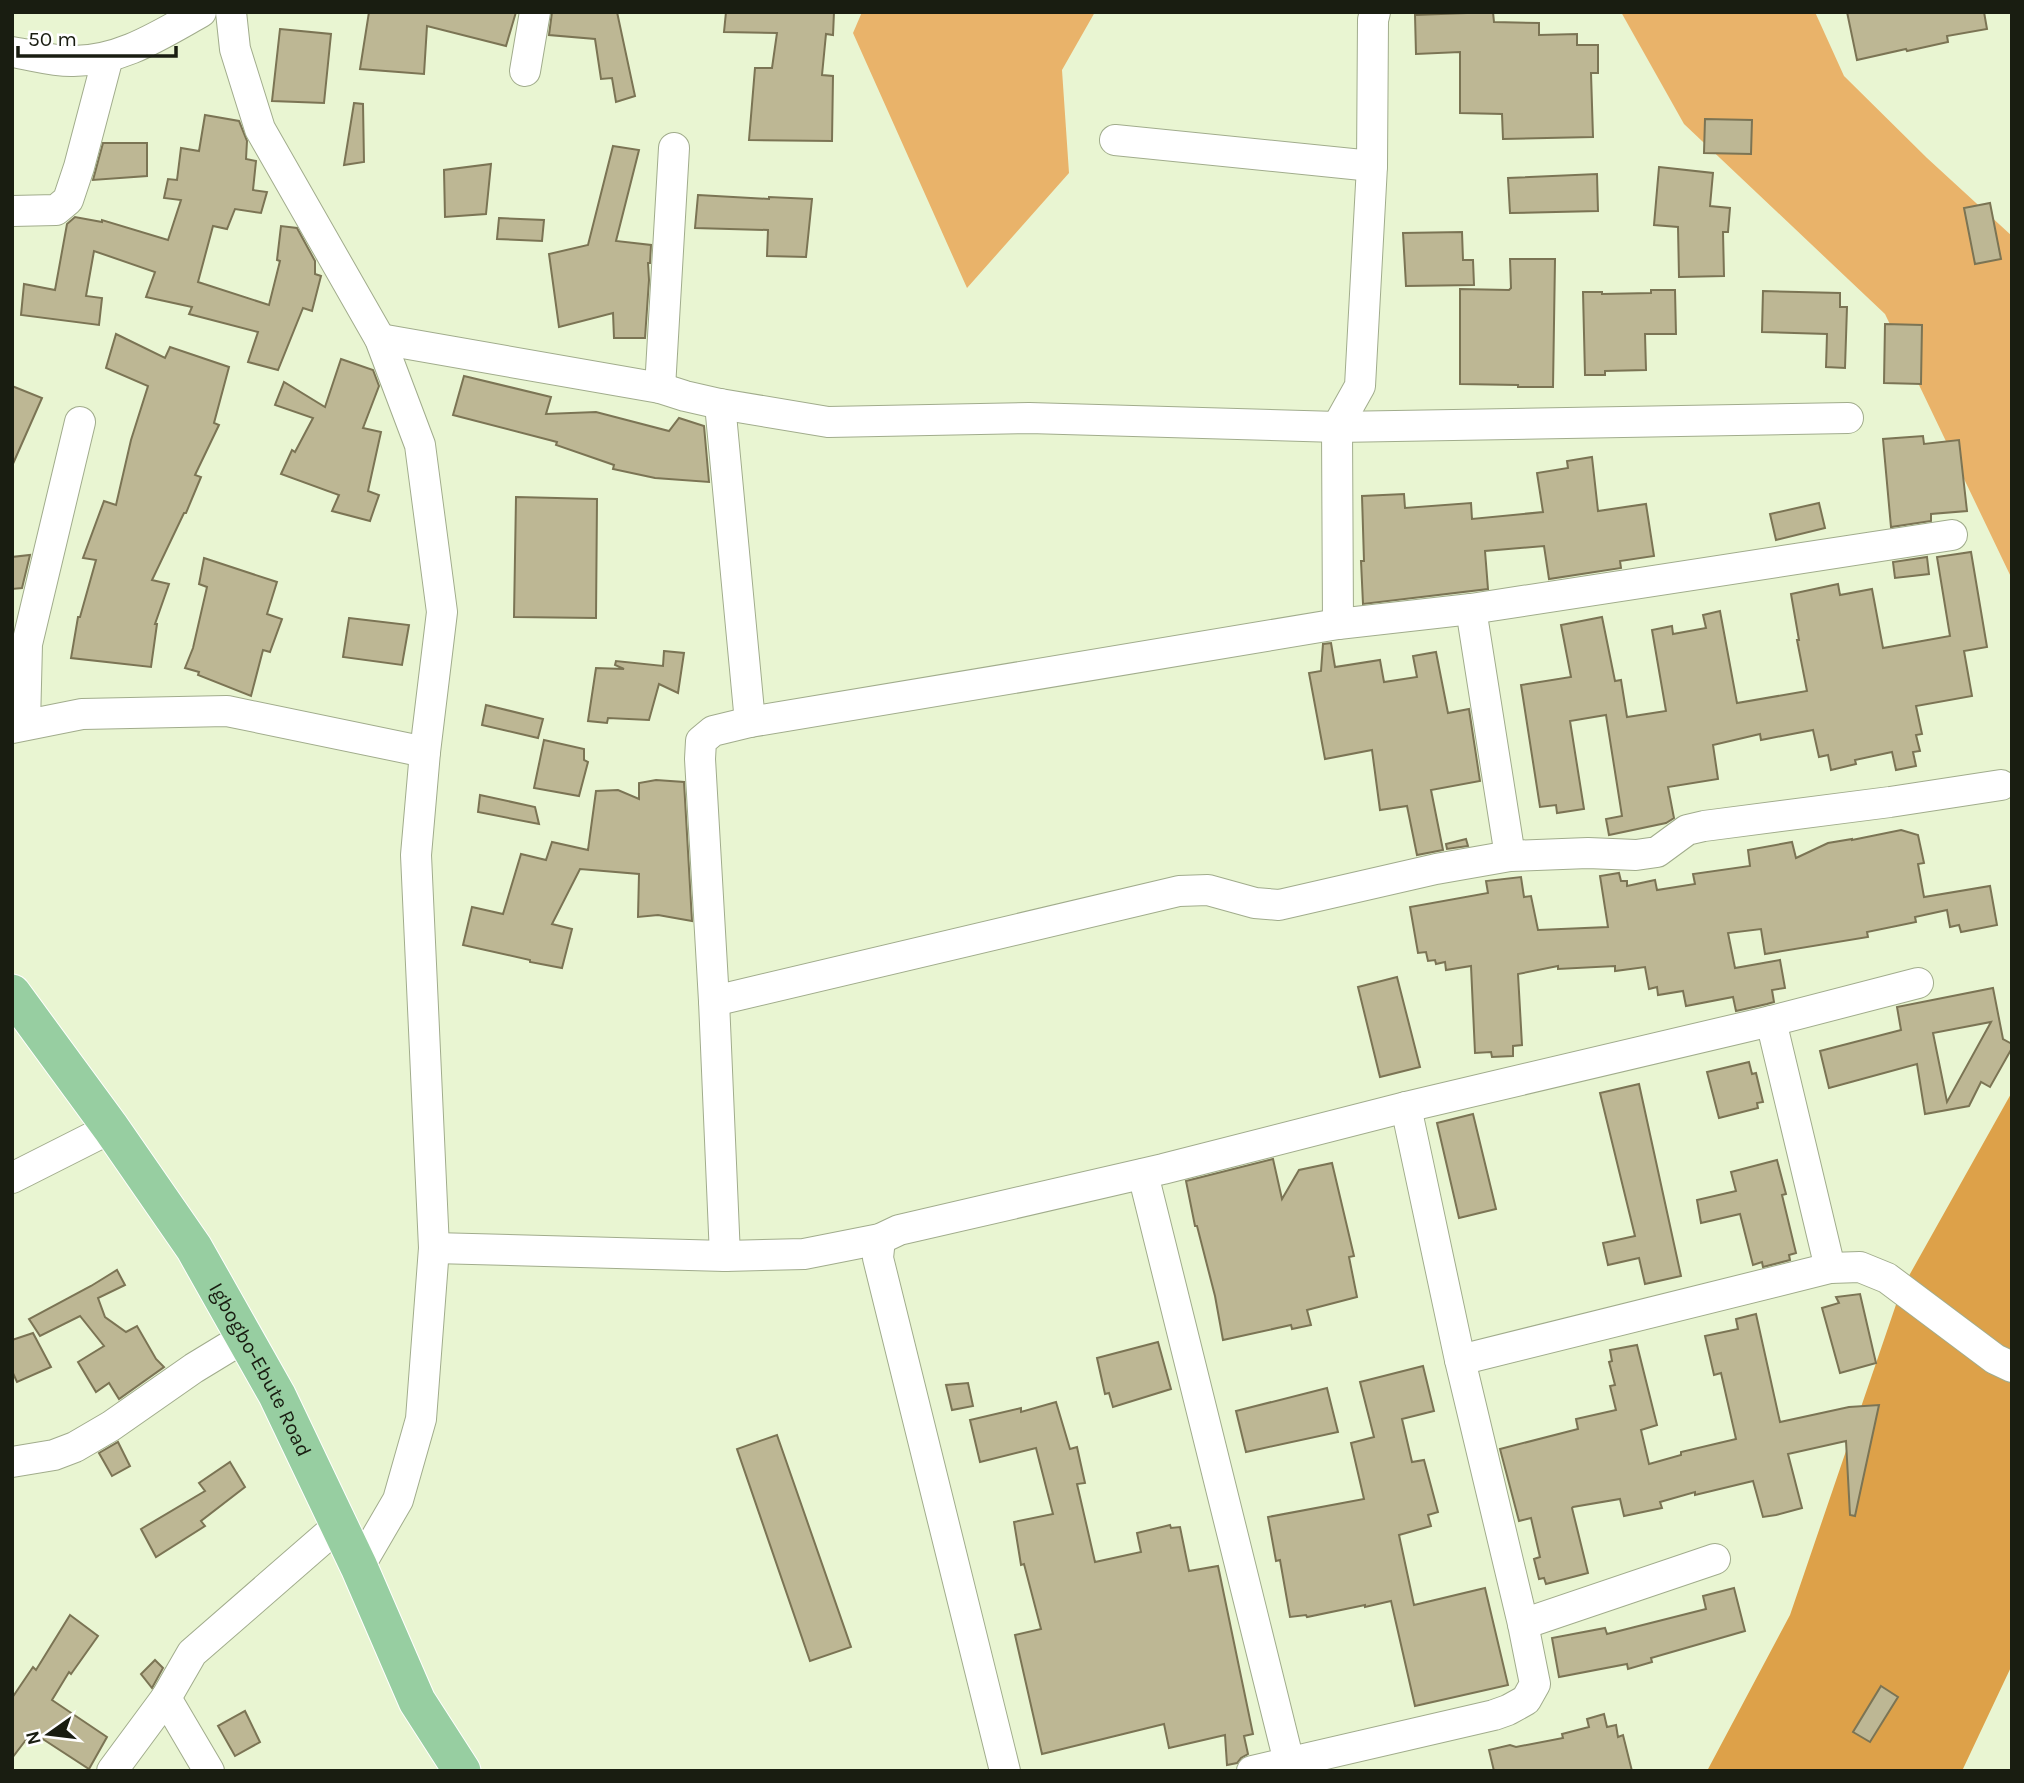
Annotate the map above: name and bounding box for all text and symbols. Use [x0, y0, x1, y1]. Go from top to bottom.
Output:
scale bar [18, 14, 175, 58]
text: 50 m [28, 27, 77, 51]
street label: Igbogbo-Ebute Road [204, 1278, 317, 1460]
north arrow [14, 1699, 84, 1769]
text: N [21, 1729, 46, 1747]

